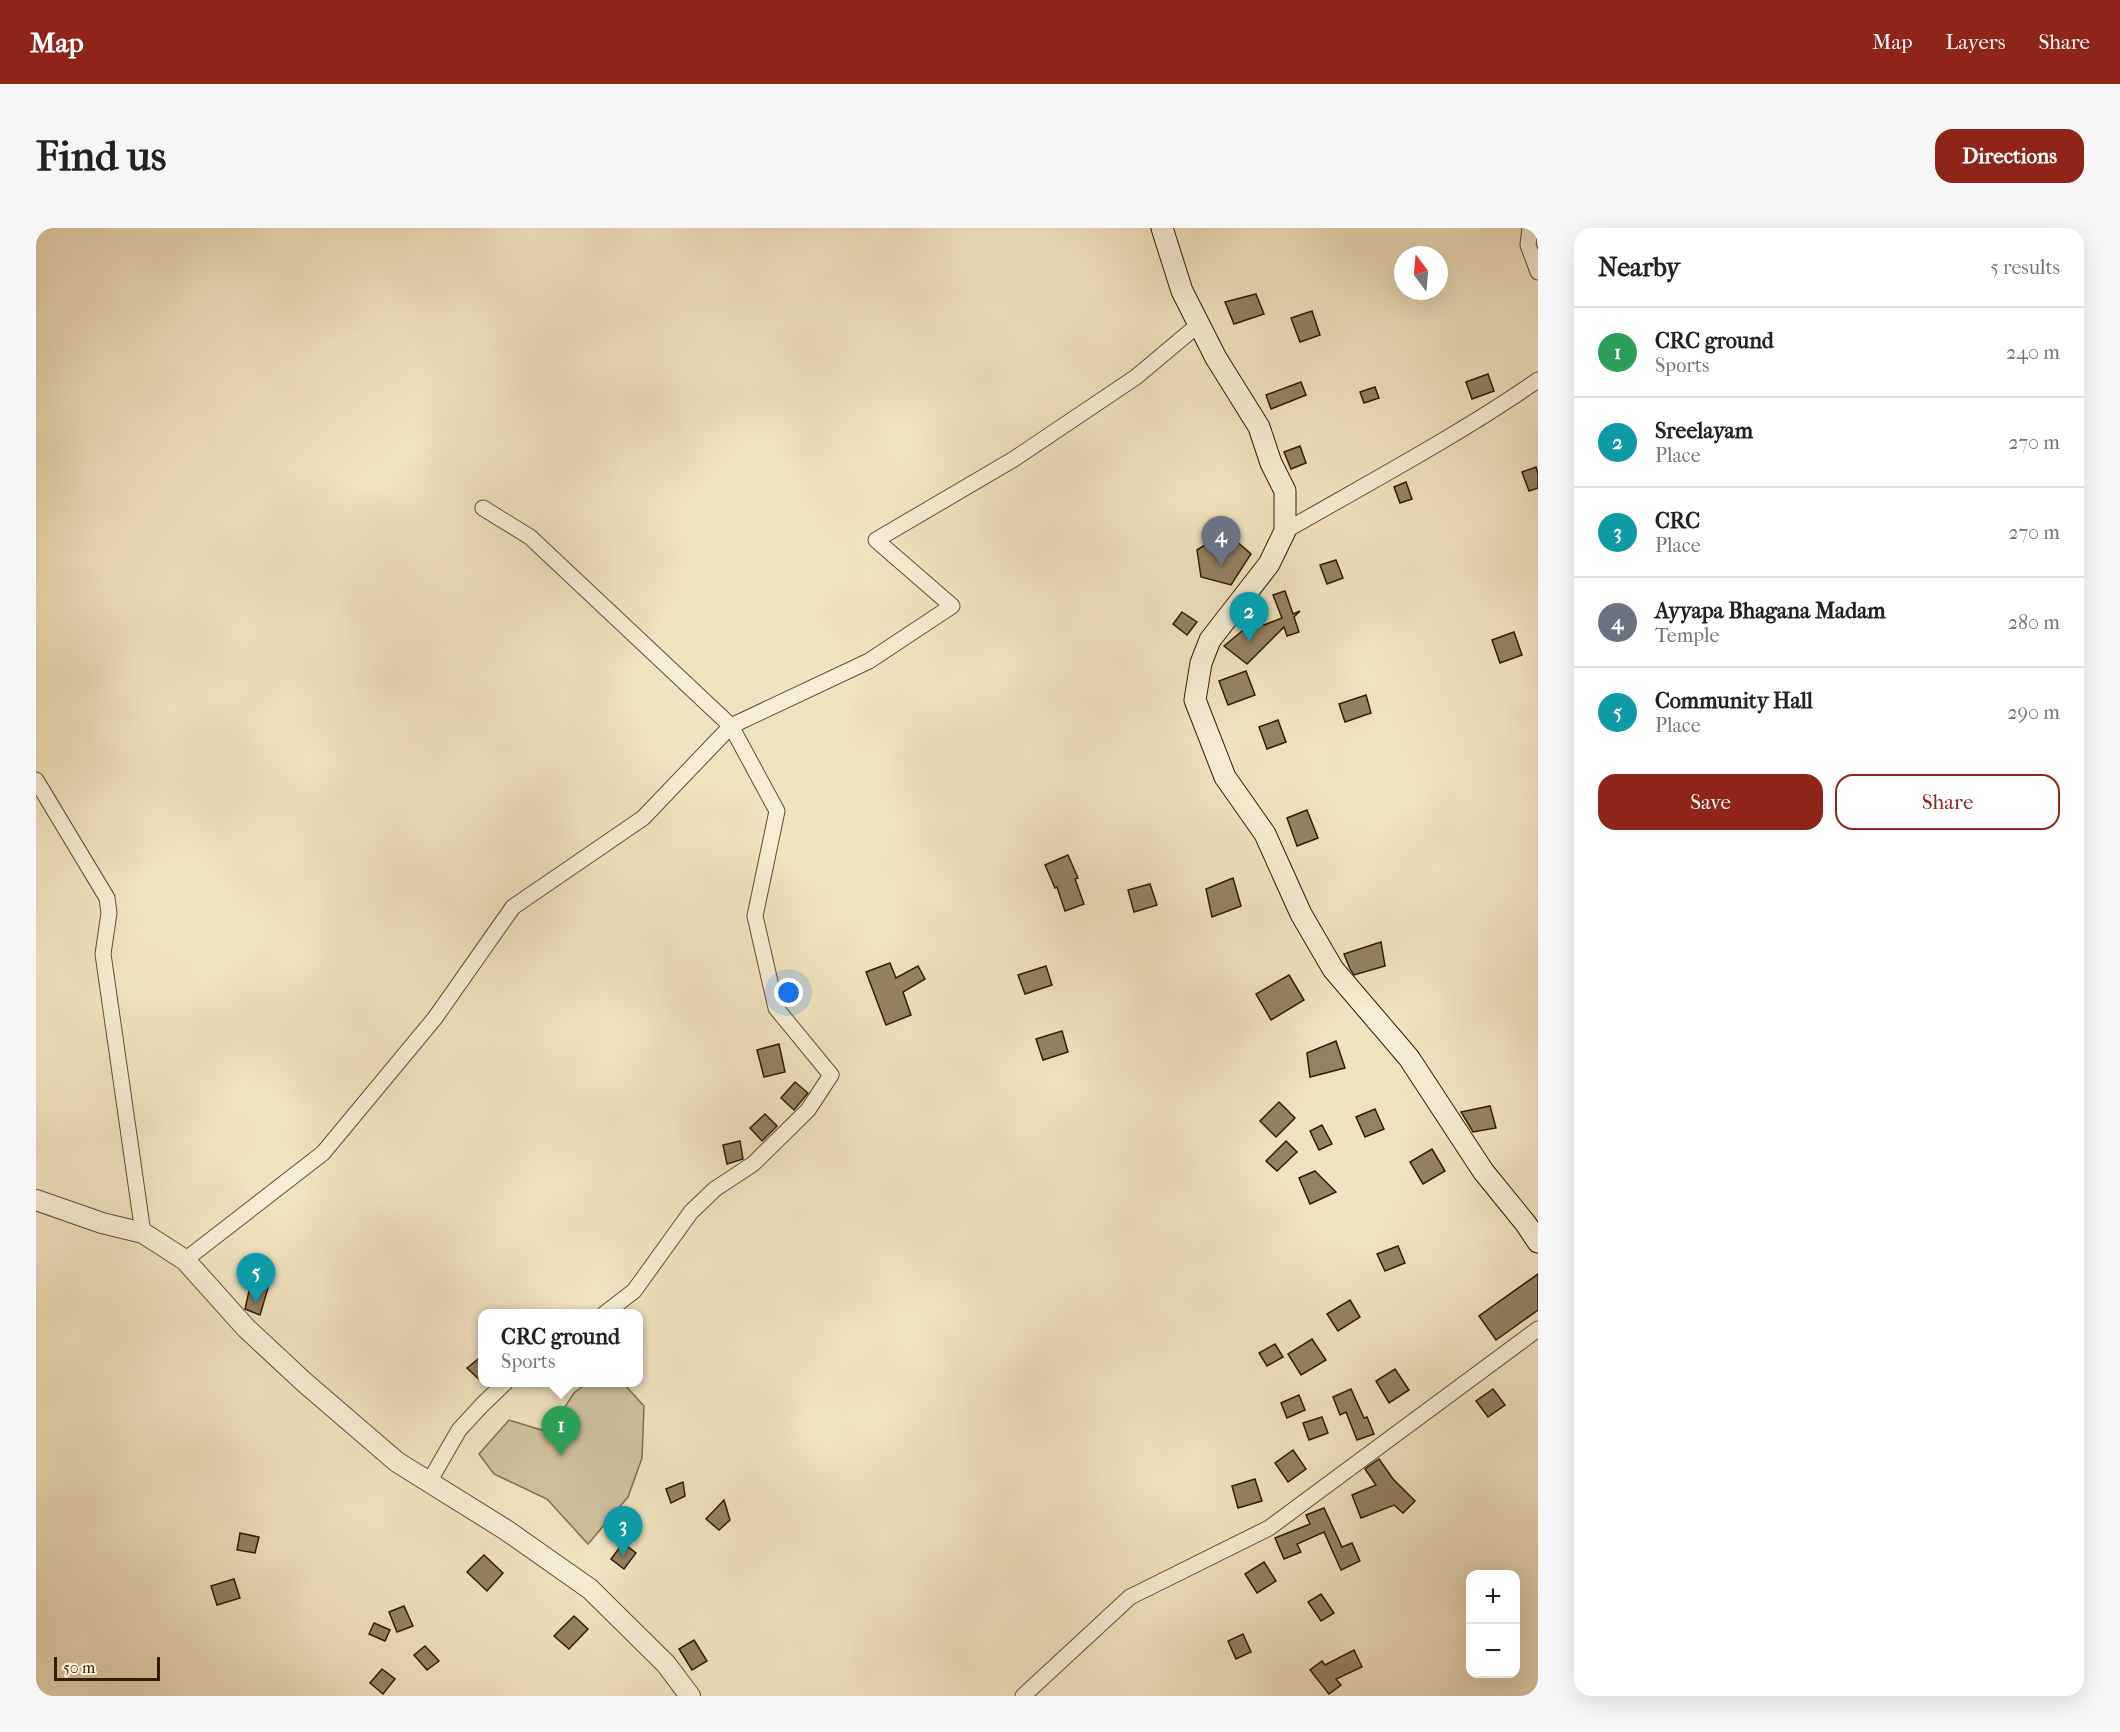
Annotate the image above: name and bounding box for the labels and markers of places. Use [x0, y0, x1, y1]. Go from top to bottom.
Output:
pin: 4 [1202, 516, 1240, 566]
pin: 2 [1230, 592, 1268, 642]
pin: 5 [236, 1254, 276, 1303]
pin: 1 [542, 1406, 580, 1456]
pin: 3 [604, 1506, 642, 1556]

